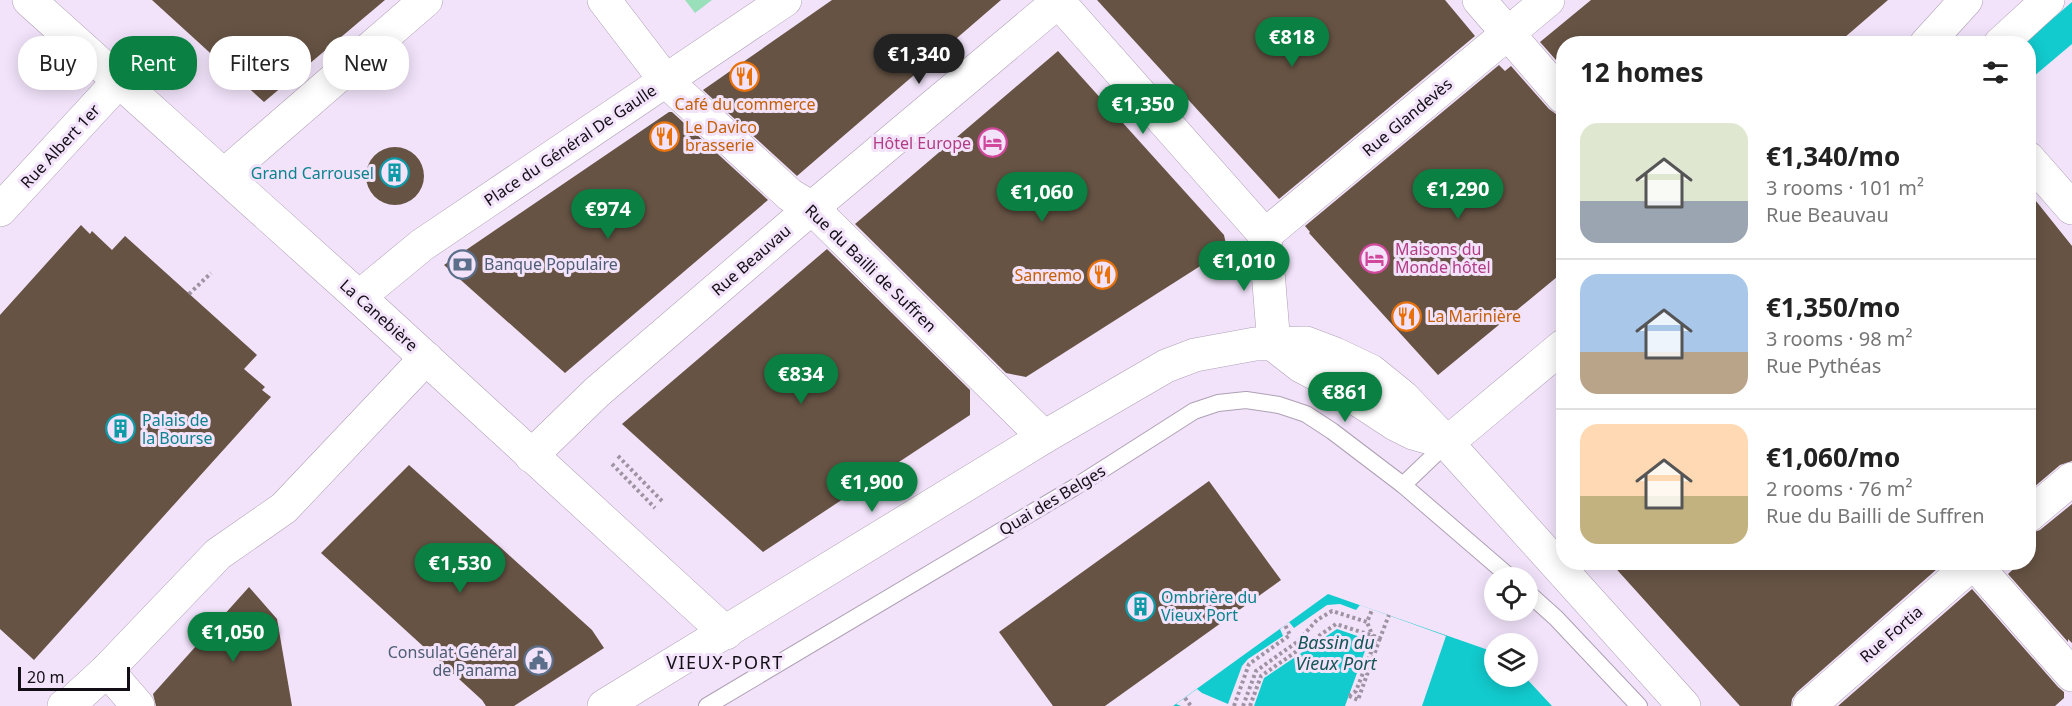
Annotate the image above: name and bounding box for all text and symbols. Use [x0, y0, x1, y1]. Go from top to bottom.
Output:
pin: €818 [1256, 17, 1328, 68]
text: €818 [1269, 23, 1315, 50]
pin: €1,340 [870, 34, 968, 85]
chip: Buy [18, 36, 97, 90]
chip: Rent [109, 36, 197, 90]
chip: Filters [209, 36, 311, 90]
chip: New [323, 36, 409, 90]
text: €1,340 [888, 40, 950, 67]
text: 12 homes [1580, 54, 1704, 90]
icon: filters [1979, 56, 2012, 89]
restaurant icon: Café du commerce [729, 60, 761, 92]
street label: Rue Glandevès [1357, 73, 1457, 161]
street label: Place du Général De Gaulle [480, 79, 660, 211]
pin: €1,350 [1094, 84, 1192, 135]
text: €1,350 [1112, 90, 1174, 117]
place label: Café du commerce [675, 93, 815, 115]
street label: Rue Albert 1er [15, 99, 105, 193]
place label: Le Davico brasserie [685, 116, 757, 156]
restaurant icon: Le Davico brasserie [648, 120, 680, 152]
hotel icon: Hôtel Europe [976, 127, 1008, 159]
place label: Hôtel Europe [873, 132, 971, 154]
text: €1,340/mo [1766, 138, 1900, 174]
icon: home [1628, 147, 1700, 219]
building icon: Grand Carrousel [379, 157, 411, 189]
place label: Grand Carrousel [251, 162, 374, 184]
pin: €1,290 [1409, 169, 1507, 220]
pin: €1,060 [993, 172, 1091, 223]
text: 3 rooms · 101 m² [1766, 174, 1924, 201]
text: €1,290 [1427, 175, 1489, 202]
text: €1,060 [1011, 178, 1073, 205]
pin: €974 [572, 189, 644, 240]
text: €974 [585, 195, 631, 222]
street label: Rue du Bailli de Suffren [800, 199, 942, 337]
text: Rue Beauvau [1766, 201, 1889, 228]
street label: Rue Beauvau [707, 219, 795, 301]
place label: Maisons du Monde hôtel [1395, 238, 1491, 278]
pin: €1,010 [1195, 241, 1293, 292]
hotel icon: Maisons du Monde hôtel [1358, 242, 1390, 274]
text: €1,010 [1213, 247, 1275, 274]
bank icon: Banque Populaire [447, 248, 479, 280]
place label: Banque Populaire [484, 253, 618, 275]
restaurant icon: Sanremo [1087, 259, 1119, 291]
place label: Sanremo [1014, 264, 1082, 286]
street label: La Canebière [335, 274, 423, 356]
text: €1,350/mo [1766, 289, 1900, 325]
icon: home [1628, 298, 1700, 370]
restaurant icon: La Marinière [1390, 300, 1422, 332]
place label: La Marinière [1427, 305, 1521, 327]
text: 3 rooms · 98 m² [1766, 325, 1913, 352]
text: Rue Pythéas [1766, 352, 1881, 379]
pin: €834 [765, 354, 837, 405]
text: €834 [778, 360, 824, 387]
pin: €861 [1309, 372, 1381, 423]
text: €861 [1322, 378, 1368, 405]
place label: Palais de la Bourse [142, 409, 213, 449]
building icon: Palais de la Bourse [105, 413, 137, 445]
text: €1,060/mo [1766, 439, 1900, 475]
icon: home [1628, 448, 1700, 520]
street label: Quai des Belges [995, 460, 1109, 540]
pin: €1,900 [823, 462, 921, 513]
text: €1,900 [841, 468, 903, 495]
text: 2 rooms · 76 m² [1766, 475, 1913, 502]
text: Rue du Bailli de Suffren [1766, 502, 1985, 529]
pin: €1,530 [411, 543, 509, 594]
text: €1,530 [429, 549, 491, 576]
map controls [1484, 567, 1538, 687]
button: locate [1484, 567, 1538, 621]
place label: Ombrière du Vieux Port [1161, 586, 1257, 626]
building icon: Ombrière du Vieux Port [1124, 590, 1156, 622]
street label: Rue Fortia [1855, 601, 1927, 667]
pin: €1,050 [184, 612, 282, 663]
text: €1,050 [202, 618, 264, 645]
water label: Bassin du Vieux Port [1296, 630, 1377, 675]
button: layers [1484, 633, 1538, 687]
place label: Consulat Général de Panama [388, 641, 517, 681]
public building icon: Consulat Général de Panama [522, 645, 554, 677]
district label: VIEUX-PORT [666, 650, 784, 674]
scale bar [18, 664, 130, 692]
text: 20 m [27, 666, 64, 688]

